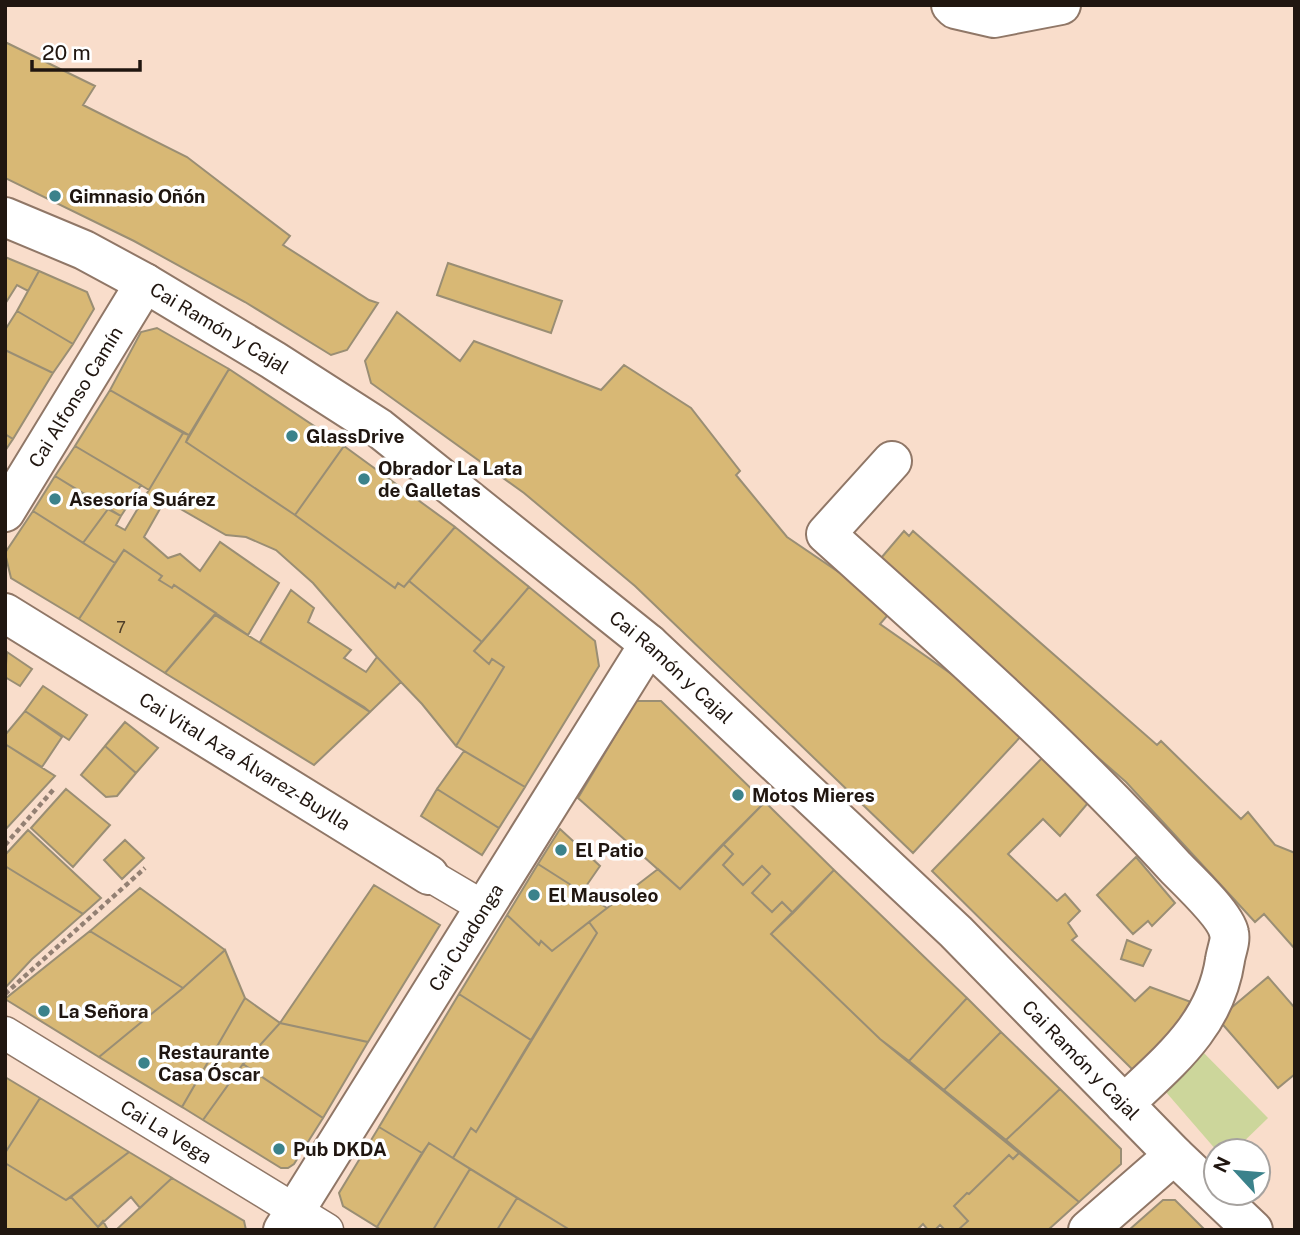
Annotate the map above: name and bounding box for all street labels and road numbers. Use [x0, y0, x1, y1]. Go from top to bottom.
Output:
street label: Cai Ramón y Cajal [146, 278, 293, 378]
street label: Cai Alfonso Camín [24, 322, 127, 471]
street label: Cai Ramón y Cajal [605, 606, 737, 728]
street label: Cai Vital Aza Álvarez-Buylla [135, 688, 354, 835]
street label: Cai Cuadonga [424, 880, 508, 995]
street label: Cai Ramón y Cajal [1018, 996, 1144, 1124]
street label: Cai La Vega [117, 1095, 216, 1168]

